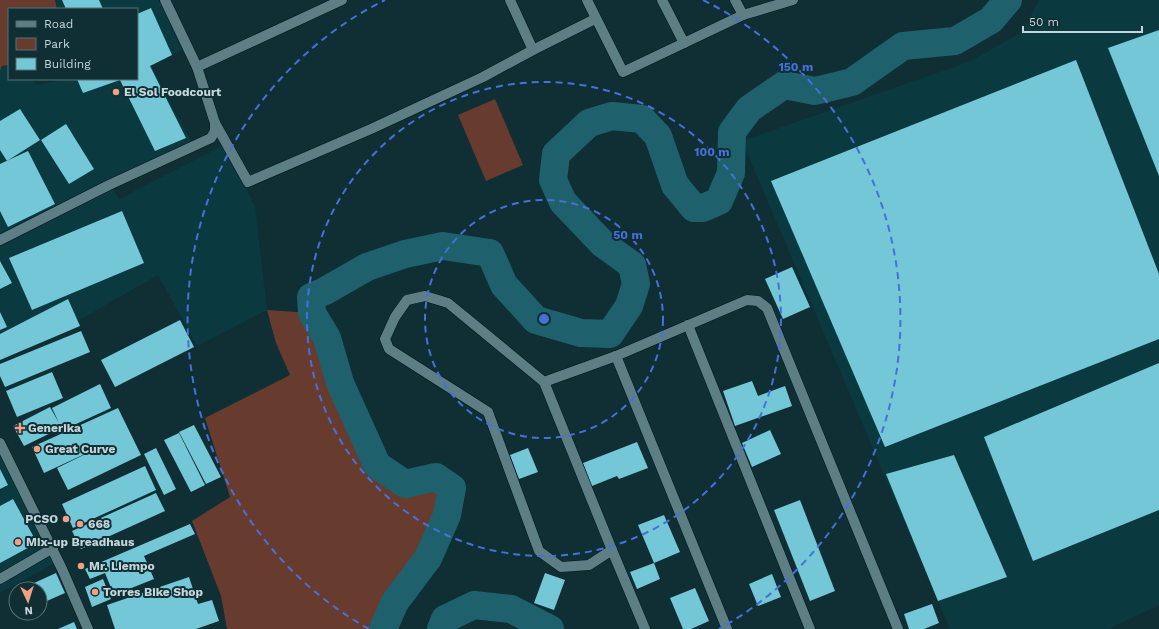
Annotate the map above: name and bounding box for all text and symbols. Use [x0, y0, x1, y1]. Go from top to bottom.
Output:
legend [8, 8, 138, 80]
scale bar [1023, 8, 1142, 34]
text: 50 m [1029, 15, 1059, 29]
text: Road [44, 17, 73, 31]
text: Park [44, 37, 70, 51]
text: Building [44, 57, 91, 71]
text: 150 m [779, 60, 813, 74]
place label: El Sol Foodcourt [124, 85, 222, 99]
marker: El Sol Foodcourt [111, 87, 121, 97]
text: 100 m [694, 145, 730, 159]
text: 50 m [613, 228, 643, 242]
centre of rings [537, 312, 551, 326]
place label: Generika [28, 421, 81, 435]
marker: Generika [15, 423, 25, 433]
place label: Great Curve [45, 442, 115, 456]
marker: Great Curve [32, 444, 42, 454]
place label: PCSO [25, 512, 58, 526]
marker: PCSO [61, 514, 71, 524]
place label: 668 [88, 517, 110, 531]
marker: 668 [75, 519, 85, 529]
place label: Mix-up Breadhaus [26, 535, 135, 549]
marker: Mix-up Breadhaus [13, 537, 23, 547]
place label: Mr. Liempo [89, 559, 155, 573]
marker: Mr. Liempo [76, 561, 86, 571]
north arrow [8, 581, 48, 621]
place label: Torres Bike Shop [103, 585, 204, 599]
marker: Torres Bike Shop [90, 587, 100, 597]
text: N [24, 604, 33, 617]

